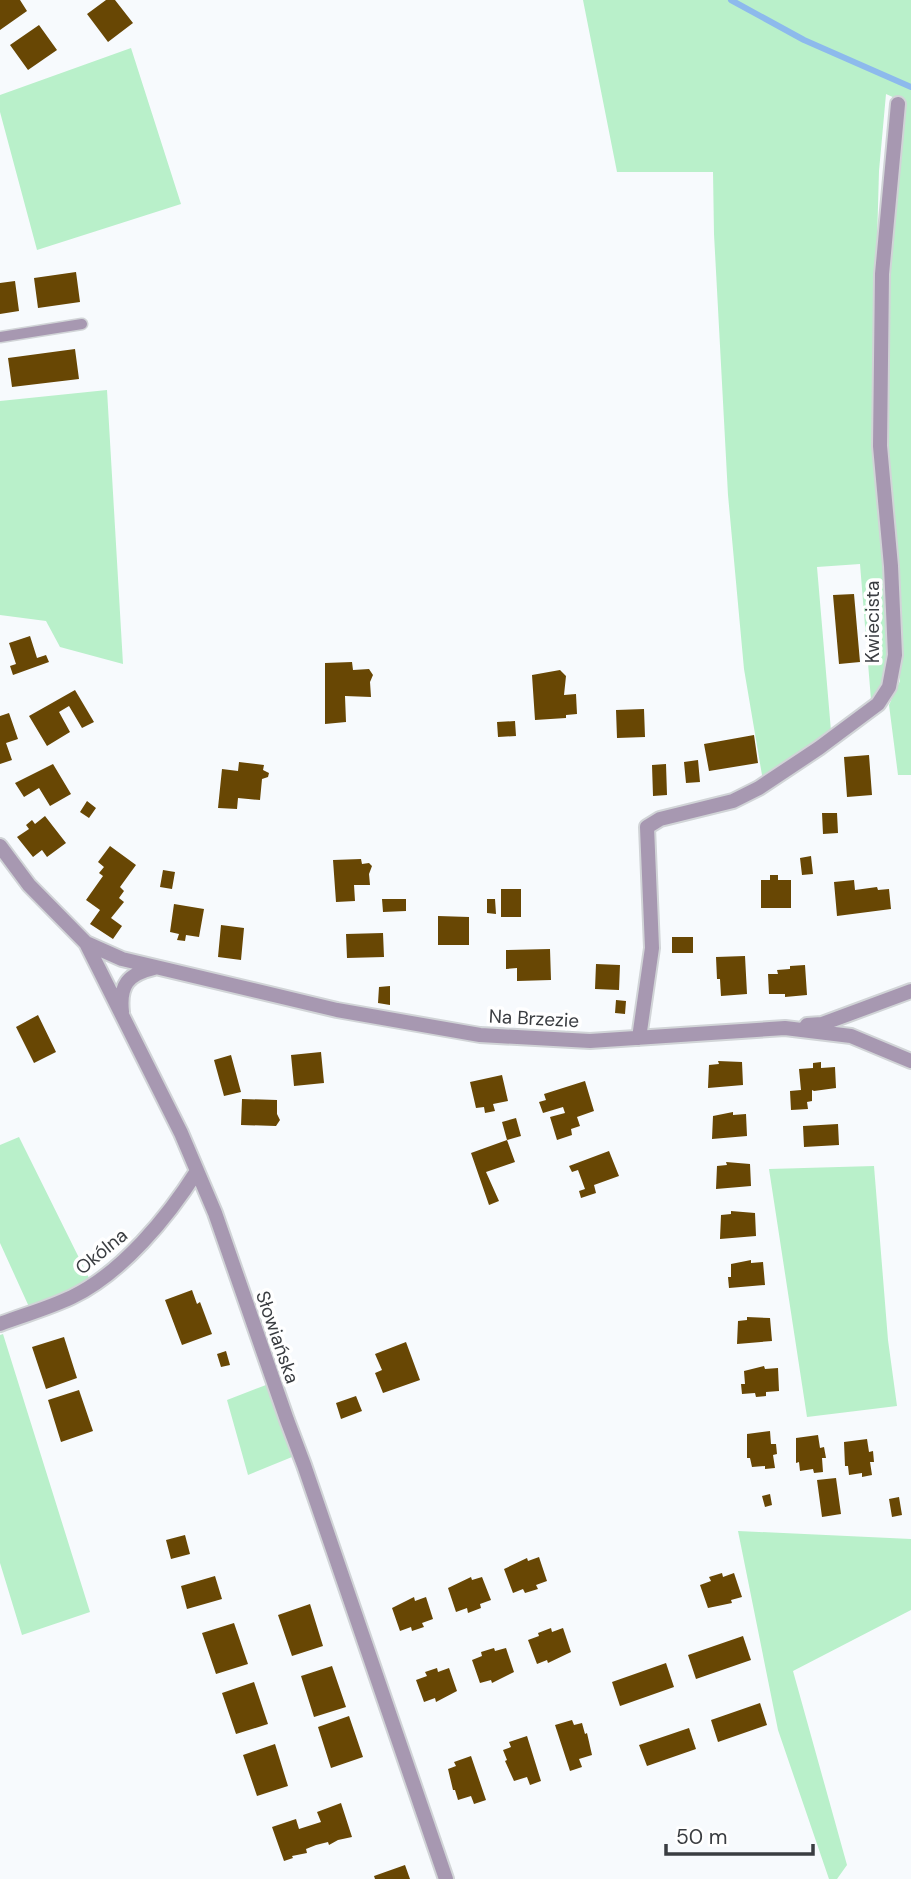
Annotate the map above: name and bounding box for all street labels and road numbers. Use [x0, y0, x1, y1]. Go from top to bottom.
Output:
street label: Kwiecista [860, 581, 885, 663]
street label: Na Brzezie [488, 1004, 580, 1033]
street label: Okólna [70, 1223, 133, 1280]
street label: Słowiańska [250, 1288, 305, 1387]

